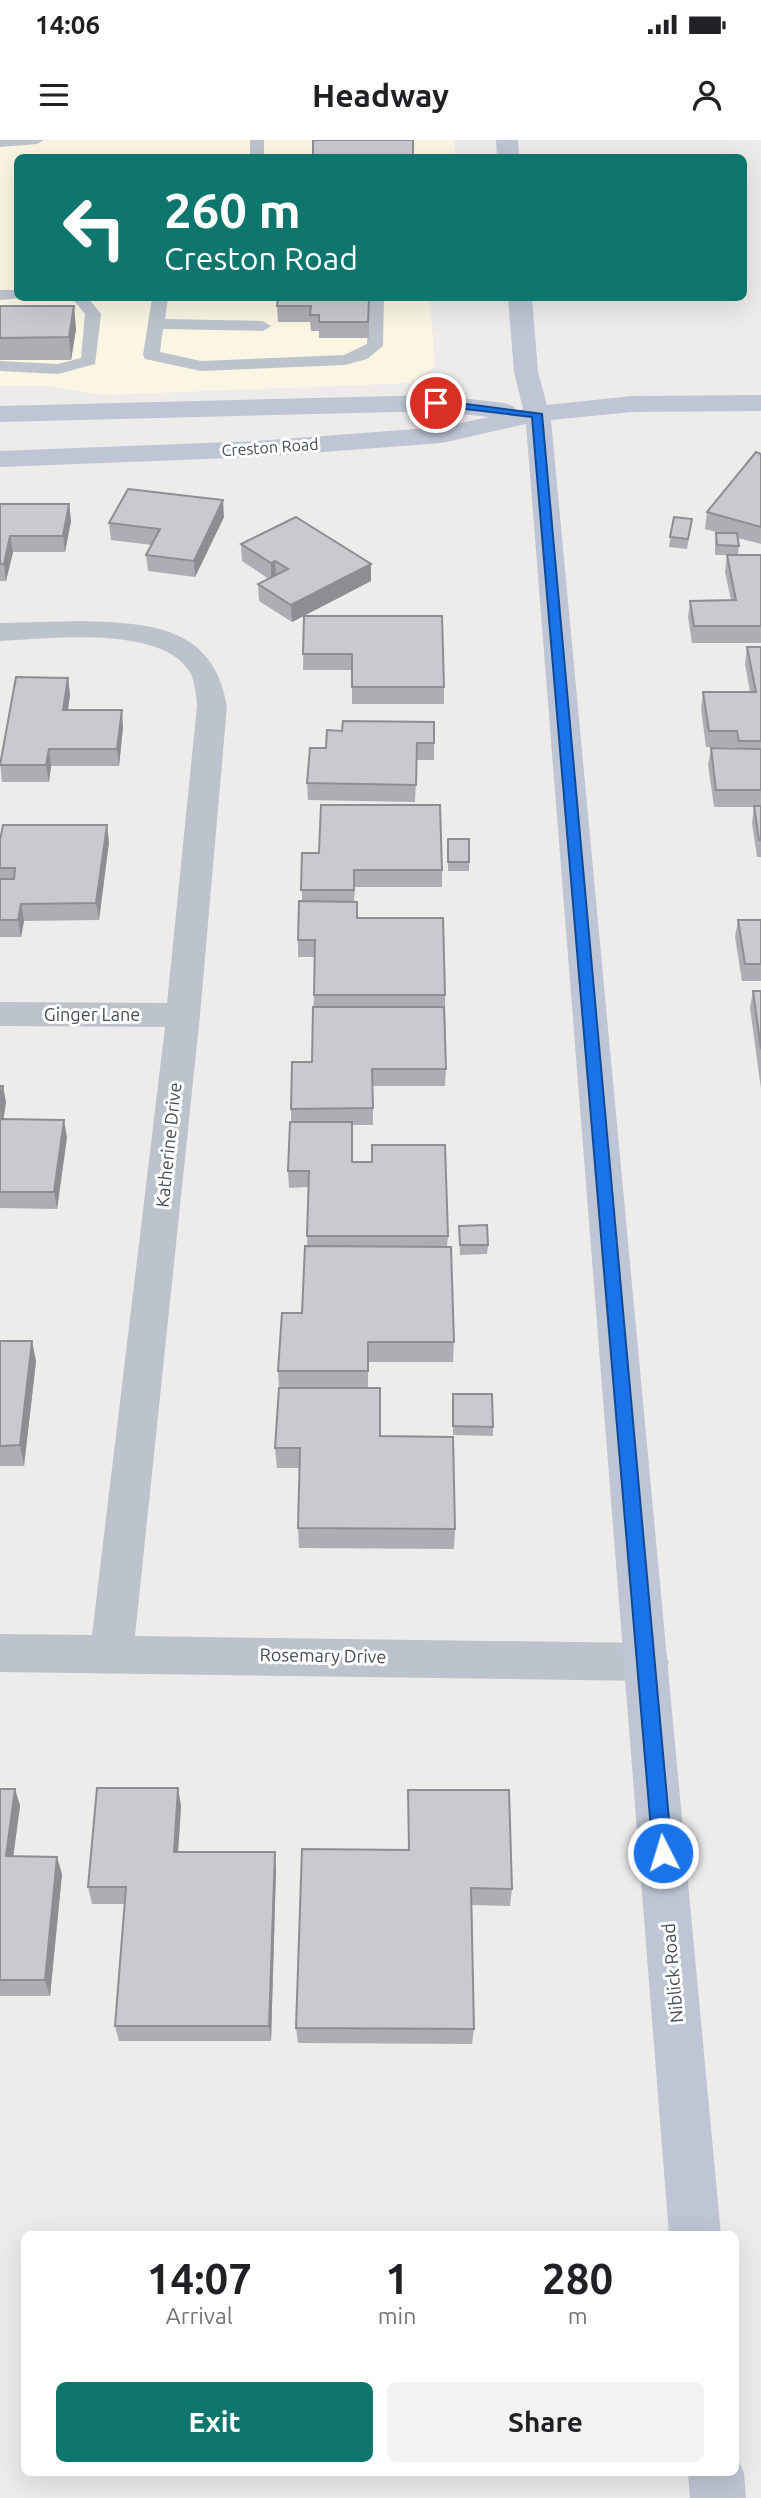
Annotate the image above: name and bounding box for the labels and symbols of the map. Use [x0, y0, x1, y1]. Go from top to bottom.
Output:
pin [406, 373, 466, 433]
street label: Creston Road [221, 435, 319, 459]
street label: Ginger Lane [44, 1004, 140, 1024]
street label: Katherine Drive [151, 1081, 185, 1208]
street label: Rosemary Drive [259, 1644, 387, 1666]
position arrow [626, 1816, 700, 1890]
street label: Niblick Road [658, 1922, 686, 2024]

